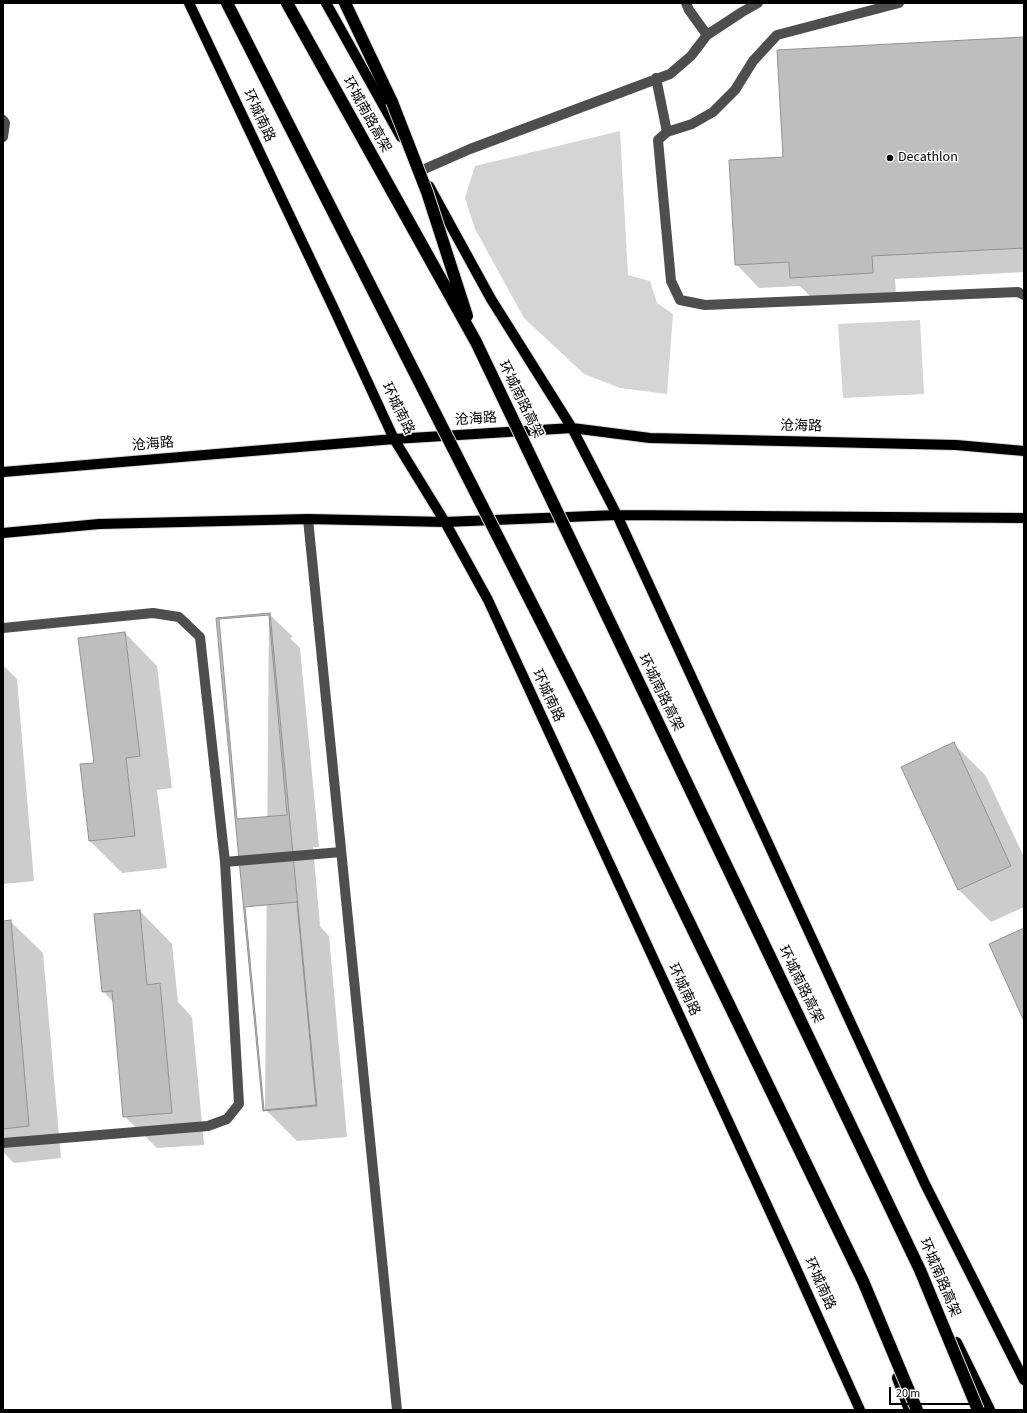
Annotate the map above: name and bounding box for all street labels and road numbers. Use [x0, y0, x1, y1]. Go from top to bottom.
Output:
street label: 环城南路高架 [338, 74, 394, 156]
street label: 环城南路 [239, 87, 277, 145]
street label: 环城南路高架 [494, 359, 546, 441]
street label: 环城南路 [377, 380, 417, 438]
street label: 沧海路 [454, 410, 498, 430]
street label: 沧海路 [780, 418, 822, 436]
street label: 沧海路 [131, 435, 175, 455]
street label: 环城南路高架 [634, 652, 686, 734]
street label: 环城南路 [528, 667, 566, 725]
street label: 环城南路高架 [774, 944, 826, 1026]
street label: 环城南路 [664, 961, 702, 1019]
street label: 环城南路高架 [915, 1236, 963, 1320]
street label: 环城南路 [800, 1255, 838, 1313]

